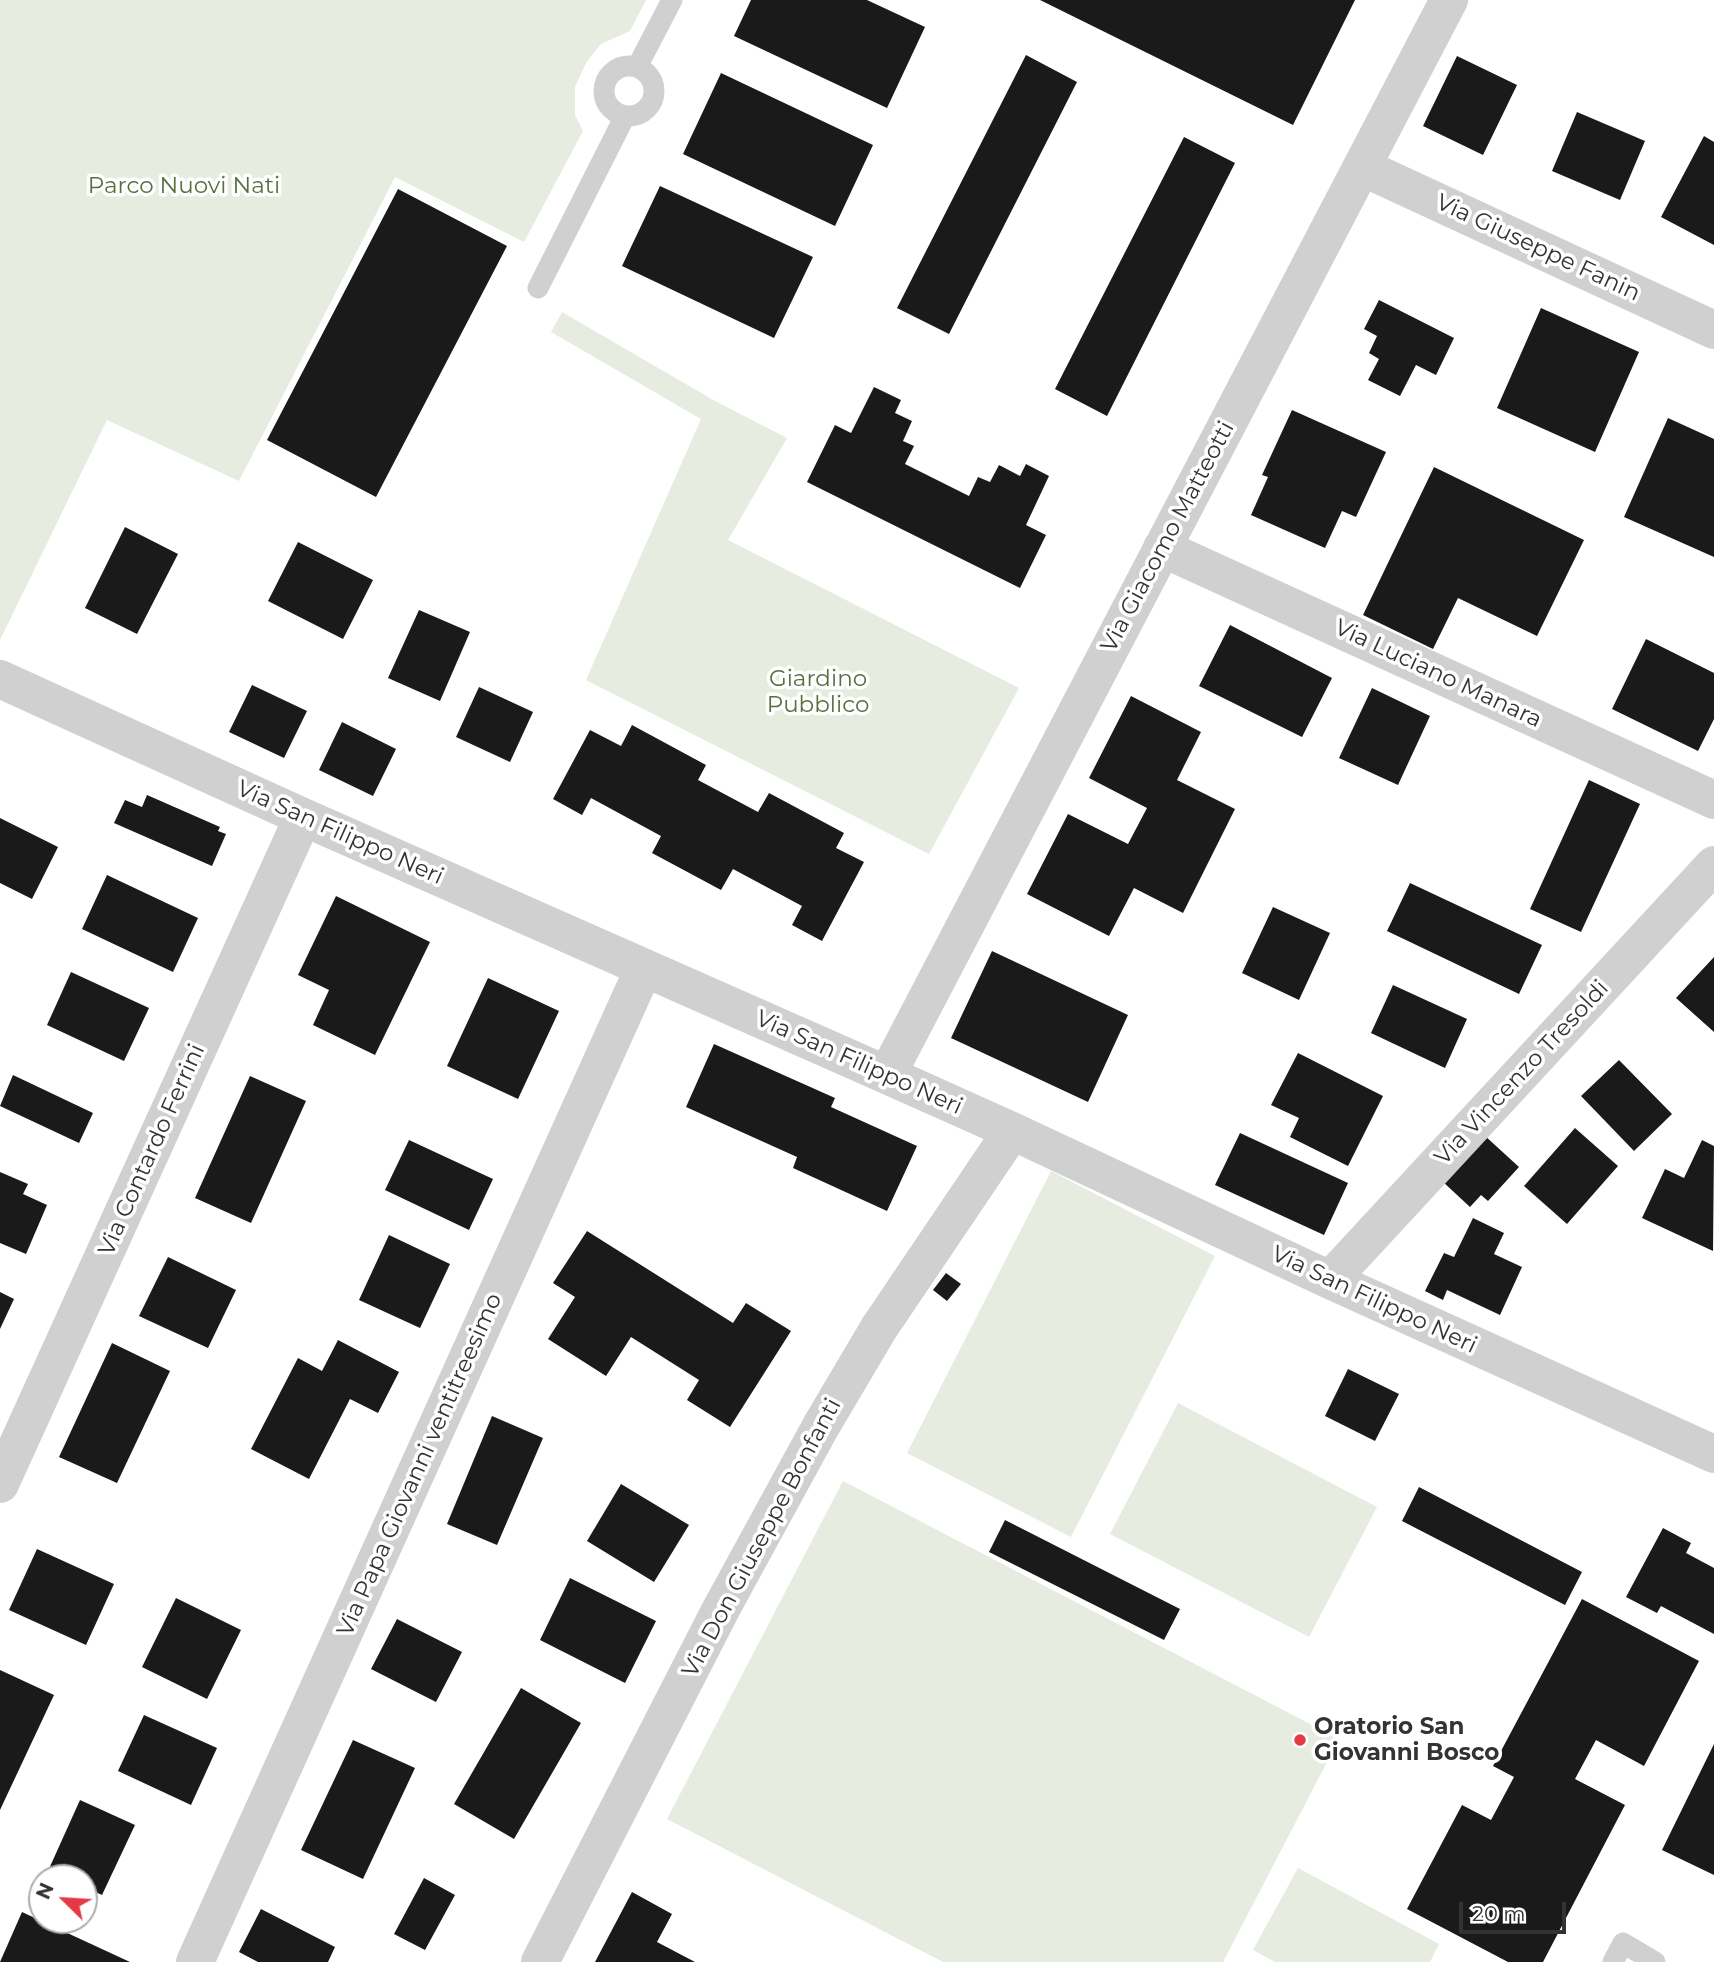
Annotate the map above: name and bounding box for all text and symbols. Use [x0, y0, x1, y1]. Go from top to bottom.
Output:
park label: Parco Nuovi Nati [88, 172, 280, 200]
street label: Via Giuseppe Fanin [1432, 189, 1644, 307]
street label: Via Giacomo Matteotti [1095, 417, 1241, 657]
street label: Via Luciano Manara [1330, 614, 1546, 734]
park label: Giardino Pubblico [767, 665, 869, 719]
street label: Via San Filippo Neri [232, 775, 448, 891]
street label: Via Vincenzo Tresoldi [1429, 975, 1615, 1171]
street label: Via San Filippo Neri [751, 1005, 967, 1121]
street label: Via Contardo Ferrini [93, 1040, 211, 1260]
street label: Via San Filippo Neri [1267, 1240, 1481, 1360]
street label: Via Papa Giovanni ventitreesimo [332, 1289, 508, 1641]
street label: Via Don Giuseppe Bonfanti [677, 1394, 847, 1682]
place label: Oratorio San Giovanni Bosco [1314, 1713, 1499, 1767]
marker: Oratorio San Giovanni Bosco [1292, 1732, 1308, 1748]
north arrow [28, 1864, 98, 1934]
text: N [32, 1879, 59, 1903]
scale bar [1462, 1888, 1569, 1932]
text: 20 m [1472, 1901, 1526, 1926]

